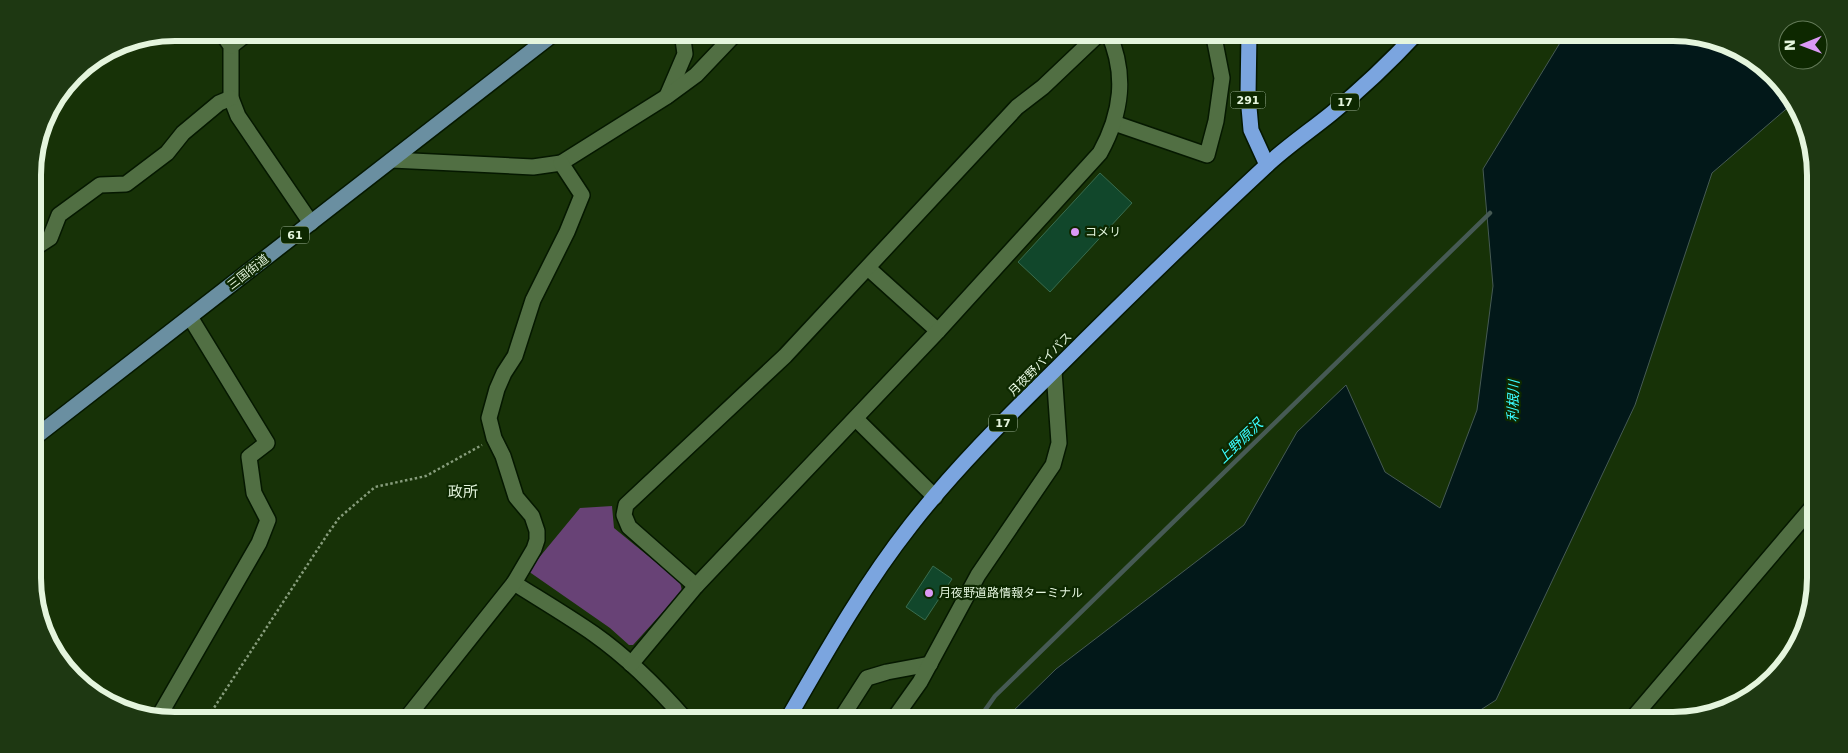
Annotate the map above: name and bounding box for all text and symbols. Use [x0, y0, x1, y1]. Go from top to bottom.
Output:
north arrow [1778, 20, 1828, 70]
text: N [1782, 39, 1798, 51]
road number: 291 [1230, 92, 1266, 108]
road number: 17 [1331, 94, 1359, 110]
place label: コメリ [1085, 225, 1121, 239]
road number: 61 [281, 226, 309, 244]
marker: コメリ [1069, 226, 1081, 238]
street label: 三国街道 [225, 252, 271, 292]
street label: 月夜野バイパス [1005, 329, 1075, 399]
water label: 利根川 [1504, 378, 1522, 422]
road number: 17 [989, 414, 1017, 432]
water label: 上野原沢 [1214, 414, 1267, 466]
district label: 政所 [448, 483, 478, 501]
place label: 月夜野道路情報ターミナル [939, 586, 1083, 600]
marker: 月夜野道路情報ターミナル [923, 587, 935, 599]

